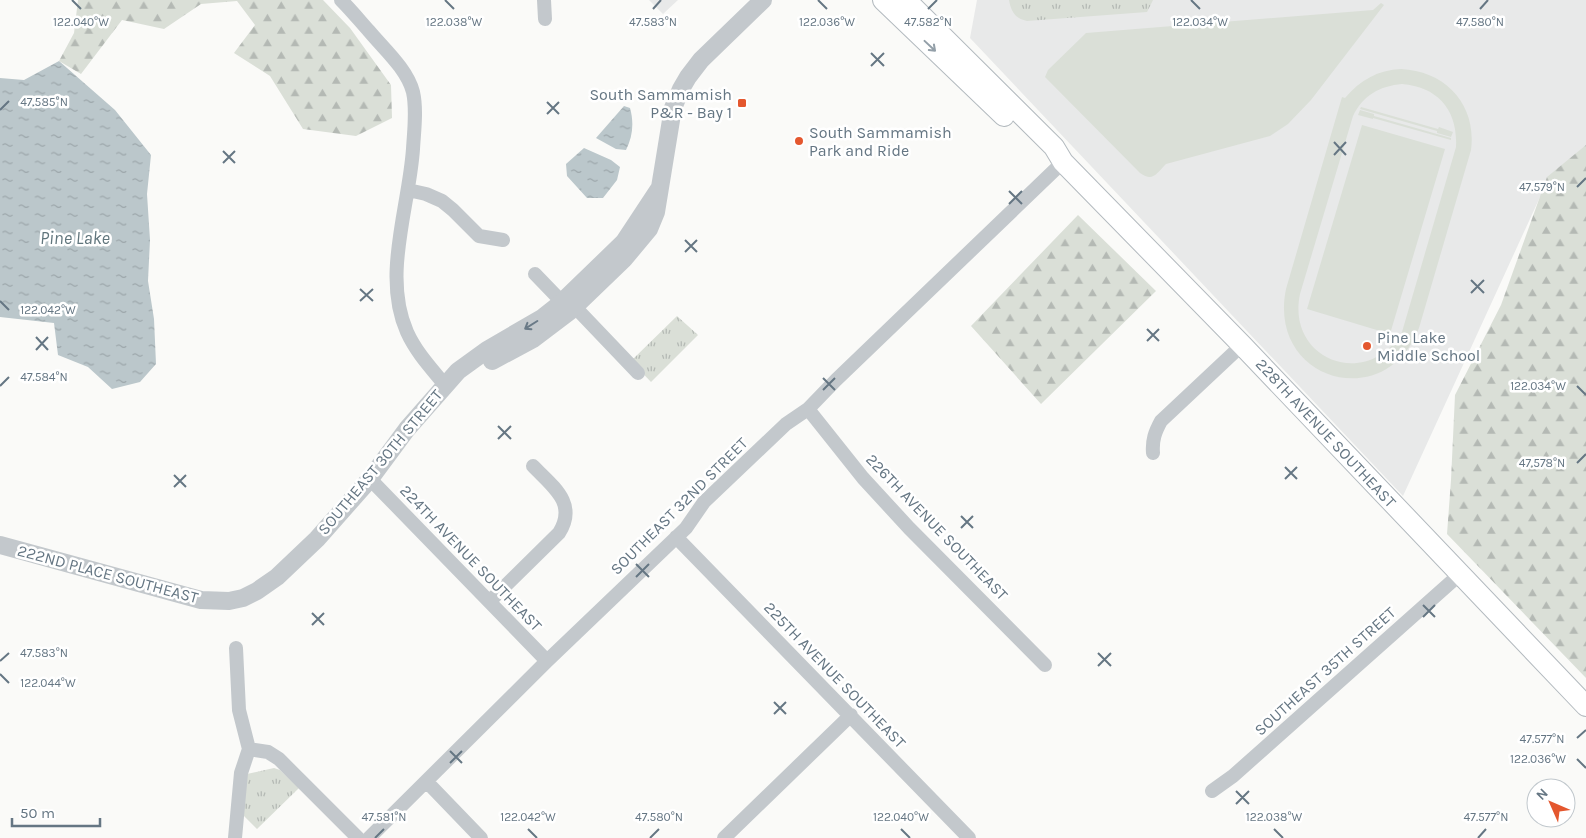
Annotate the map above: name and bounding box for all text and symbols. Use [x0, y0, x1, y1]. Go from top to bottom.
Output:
text: 122.040°W [53, 15, 109, 29]
text: 122.038°W [426, 15, 482, 29]
text: 47.583°N [629, 15, 677, 29]
text: 122.036°W [799, 15, 855, 29]
text: 47.582°N [904, 15, 952, 29]
text: 122.034°W [1172, 15, 1228, 29]
text: 47.580°N [1456, 15, 1504, 29]
one-way arrow [924, 40, 937, 52]
place label: South Sammamish P&R - Bay 1 [589, 85, 732, 122]
text: 47.585°N [20, 95, 68, 109]
marker: South Sammamish P&R - Bay 1 [736, 97, 748, 109]
place label: South Sammamish Park and Ride [809, 123, 952, 160]
marker: South Sammamish Park and Ride [793, 135, 805, 147]
text: 47.579°N [1519, 180, 1565, 194]
water label: Pine Lake [40, 227, 110, 249]
text: 122.042°W [20, 303, 76, 317]
one-way arrow [525, 320, 539, 330]
place label: Pine Lake Middle School [1377, 328, 1480, 365]
marker: Pine Lake Middle School [1361, 340, 1373, 352]
street label: 228TH AVENUE SOUTHEAST [1252, 355, 1400, 511]
text: 47.584°N [20, 370, 68, 384]
text: 122.034°W [1510, 379, 1566, 393]
street label: SOUTHEAST 30TH STREET [314, 386, 446, 538]
street label: SOUTHEAST 32ND STREET [606, 433, 752, 579]
street label: 226TH AVENUE SOUTHEAST [862, 450, 1012, 604]
text: 47.578°N [1519, 456, 1565, 470]
street label: 224TH AVENUE SOUTHEAST [396, 481, 546, 635]
street label: 222ND PLACE SOUTHEAST [16, 541, 200, 607]
street label: 225TH AVENUE SOUTHEAST [760, 598, 910, 752]
street label: SOUTHEAST 35TH STREET [1251, 603, 1399, 739]
text: 47.583°N [20, 646, 68, 660]
text: 122.044°W [20, 676, 76, 690]
text: 47.577°N [1520, 732, 1564, 746]
text: 122.036°W [1510, 752, 1566, 766]
north arrow [1526, 778, 1576, 828]
text: N [1533, 785, 1552, 804]
scale bar [12, 796, 100, 828]
text: 50 m [20, 804, 55, 822]
text: 47.581°N [362, 810, 406, 824]
text: 122.042°W [500, 810, 556, 824]
text: 47.580°N [635, 810, 683, 824]
text: 122.040°W [873, 810, 929, 824]
text: 122.038°W [1246, 810, 1302, 824]
text: 47.577°N [1464, 810, 1508, 824]

